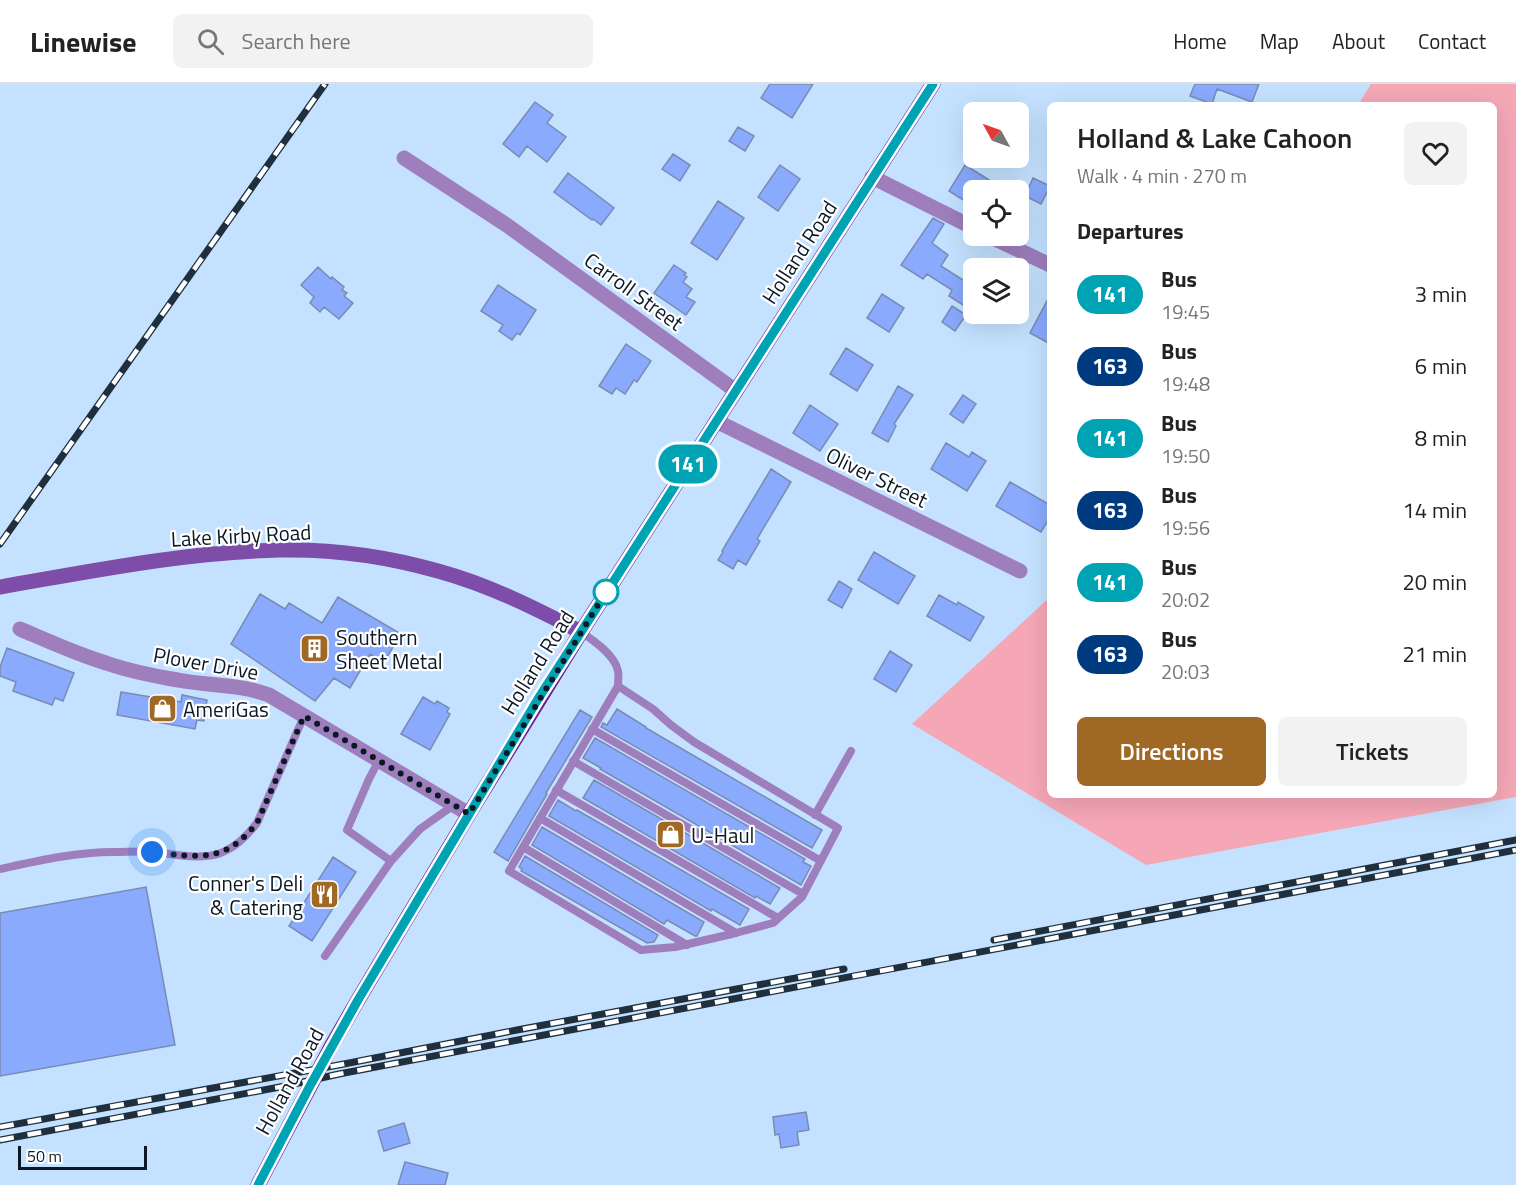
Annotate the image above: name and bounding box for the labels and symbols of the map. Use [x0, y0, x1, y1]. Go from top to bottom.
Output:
north arrow [963, 102, 1029, 168]
street label: Holland Road [753, 194, 845, 310]
street label: Carroll Street [578, 244, 691, 338]
street label: Oliver Street [821, 439, 934, 516]
line badge: 141 [654, 444, 722, 484]
street label: Lake Kirby Road [170, 515, 312, 555]
unlabelled marker [593, 579, 619, 605]
street label: Holland Road [492, 604, 582, 720]
place label: Southern Sheet Metal [336, 621, 443, 677]
building icon: Southern Sheet Metal [299, 633, 331, 665]
street label: Plover Drive [151, 638, 261, 688]
shop icon: AmeriGas [146, 693, 178, 725]
place label: AmeriGas [183, 693, 269, 725]
shop icon: U-Haul [654, 819, 686, 851]
place label: U-Haul [691, 819, 754, 851]
your location [137, 837, 167, 867]
place label: Conner's Deli & Catering [188, 867, 303, 923]
restaurant icon: Conner's Deli & Catering [308, 879, 340, 911]
street label: Holland Road [246, 1022, 332, 1140]
scale bar [18, 1143, 147, 1170]

